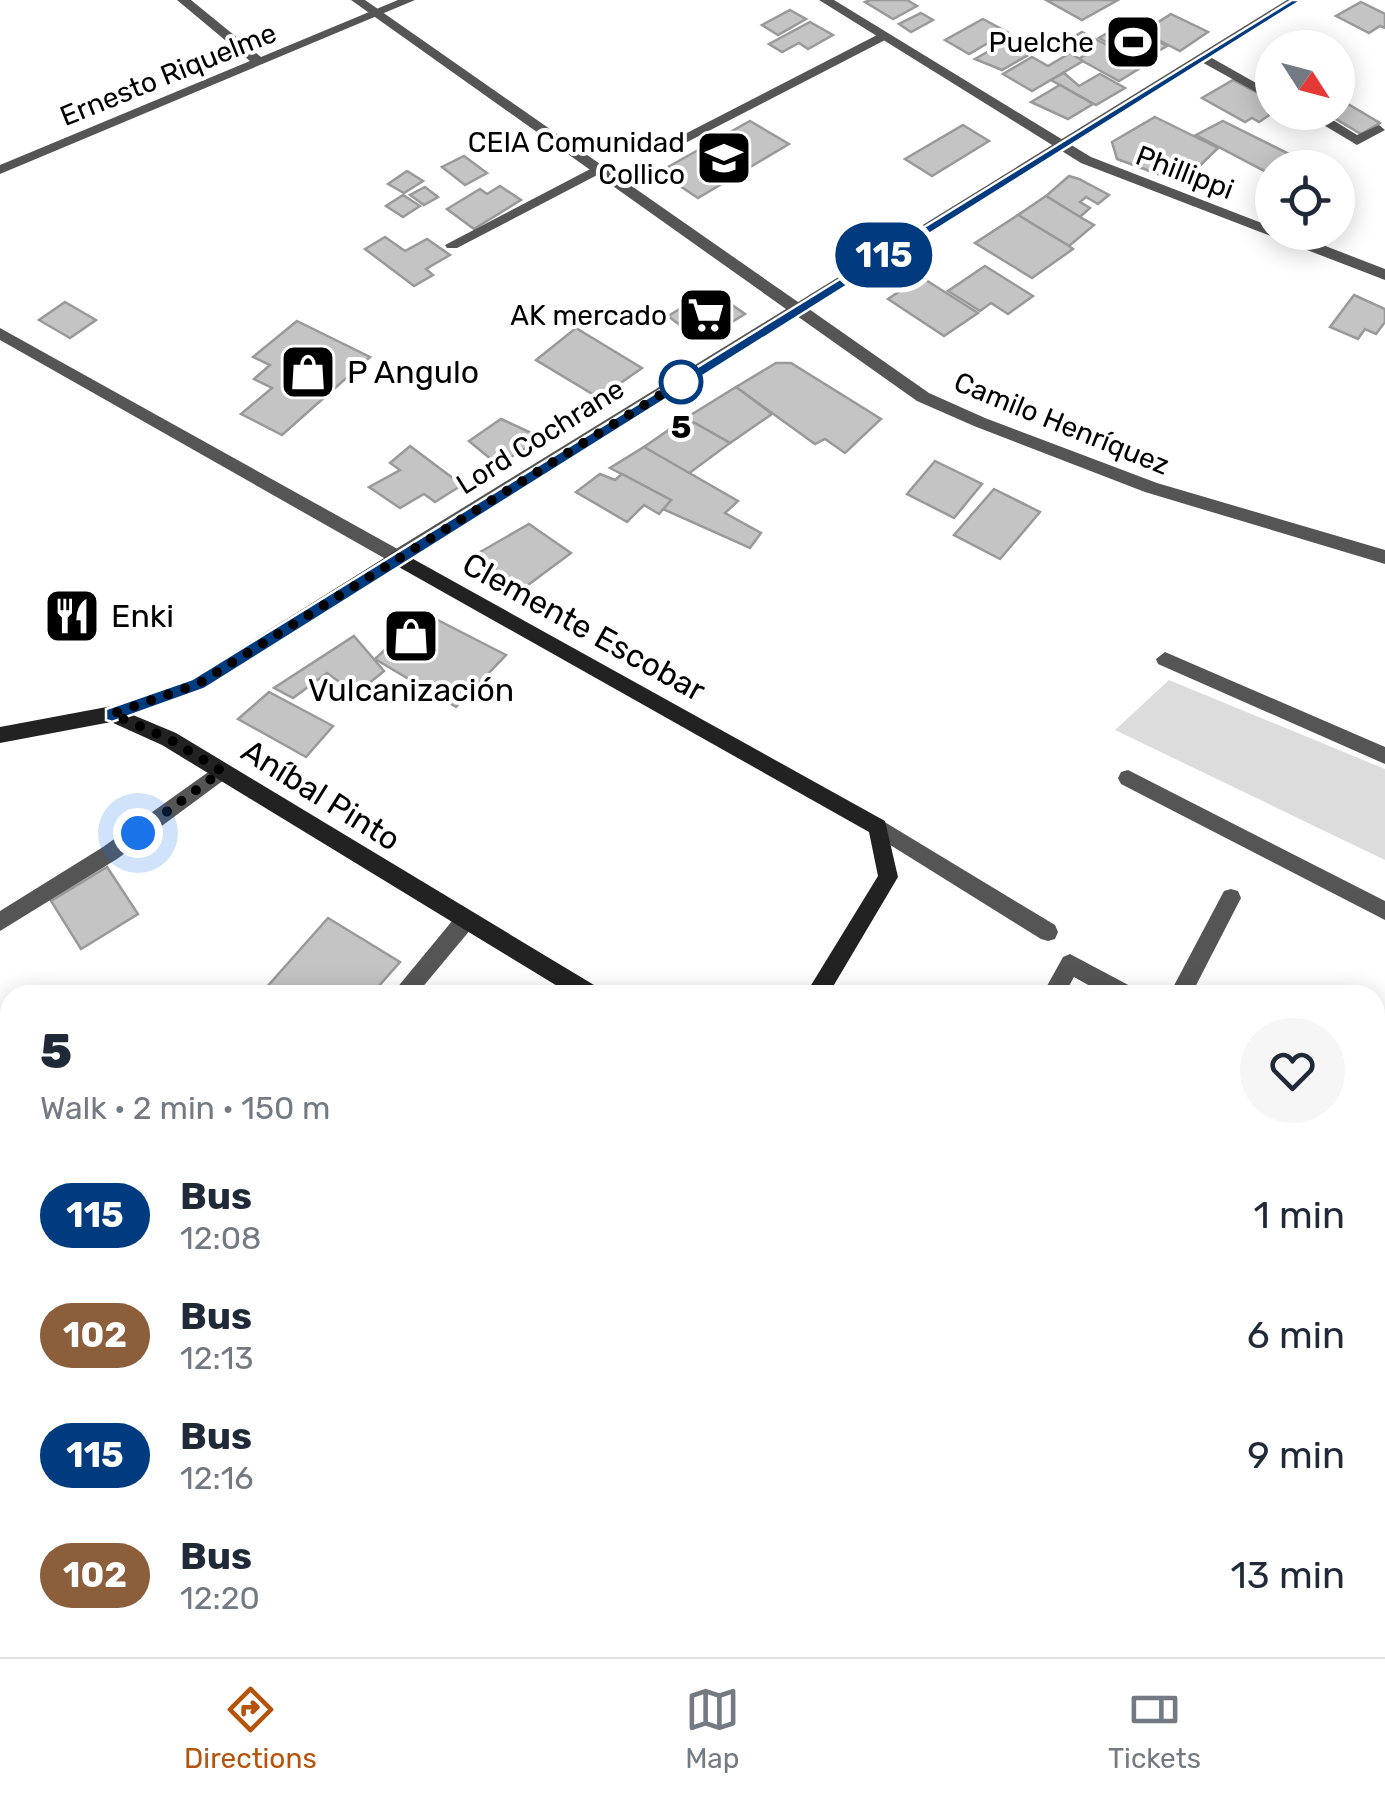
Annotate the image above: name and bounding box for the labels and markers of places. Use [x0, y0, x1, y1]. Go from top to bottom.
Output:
sports icon: Puelche [1103, 12, 1163, 72]
place label: Puelche [988, 26, 1094, 59]
place label: CEIA Comunidad Collico [468, 126, 685, 191]
school or university icon: CEIA Comunidad Collico [694, 128, 754, 188]
supermarket icon: AK mercado [676, 285, 736, 345]
place label: AK mercado [510, 299, 667, 332]
shop icon: P Angulo [278, 342, 338, 402]
place label: P Angulo [347, 353, 479, 391]
marker: 5 [660, 361, 702, 403]
place label: 5 [671, 408, 691, 446]
restaurant icon: Enki [42, 586, 102, 646]
place label: Enki [111, 597, 174, 635]
shop icon: Vulcanización [381, 606, 441, 666]
place label: Vulcanización [308, 671, 514, 709]

